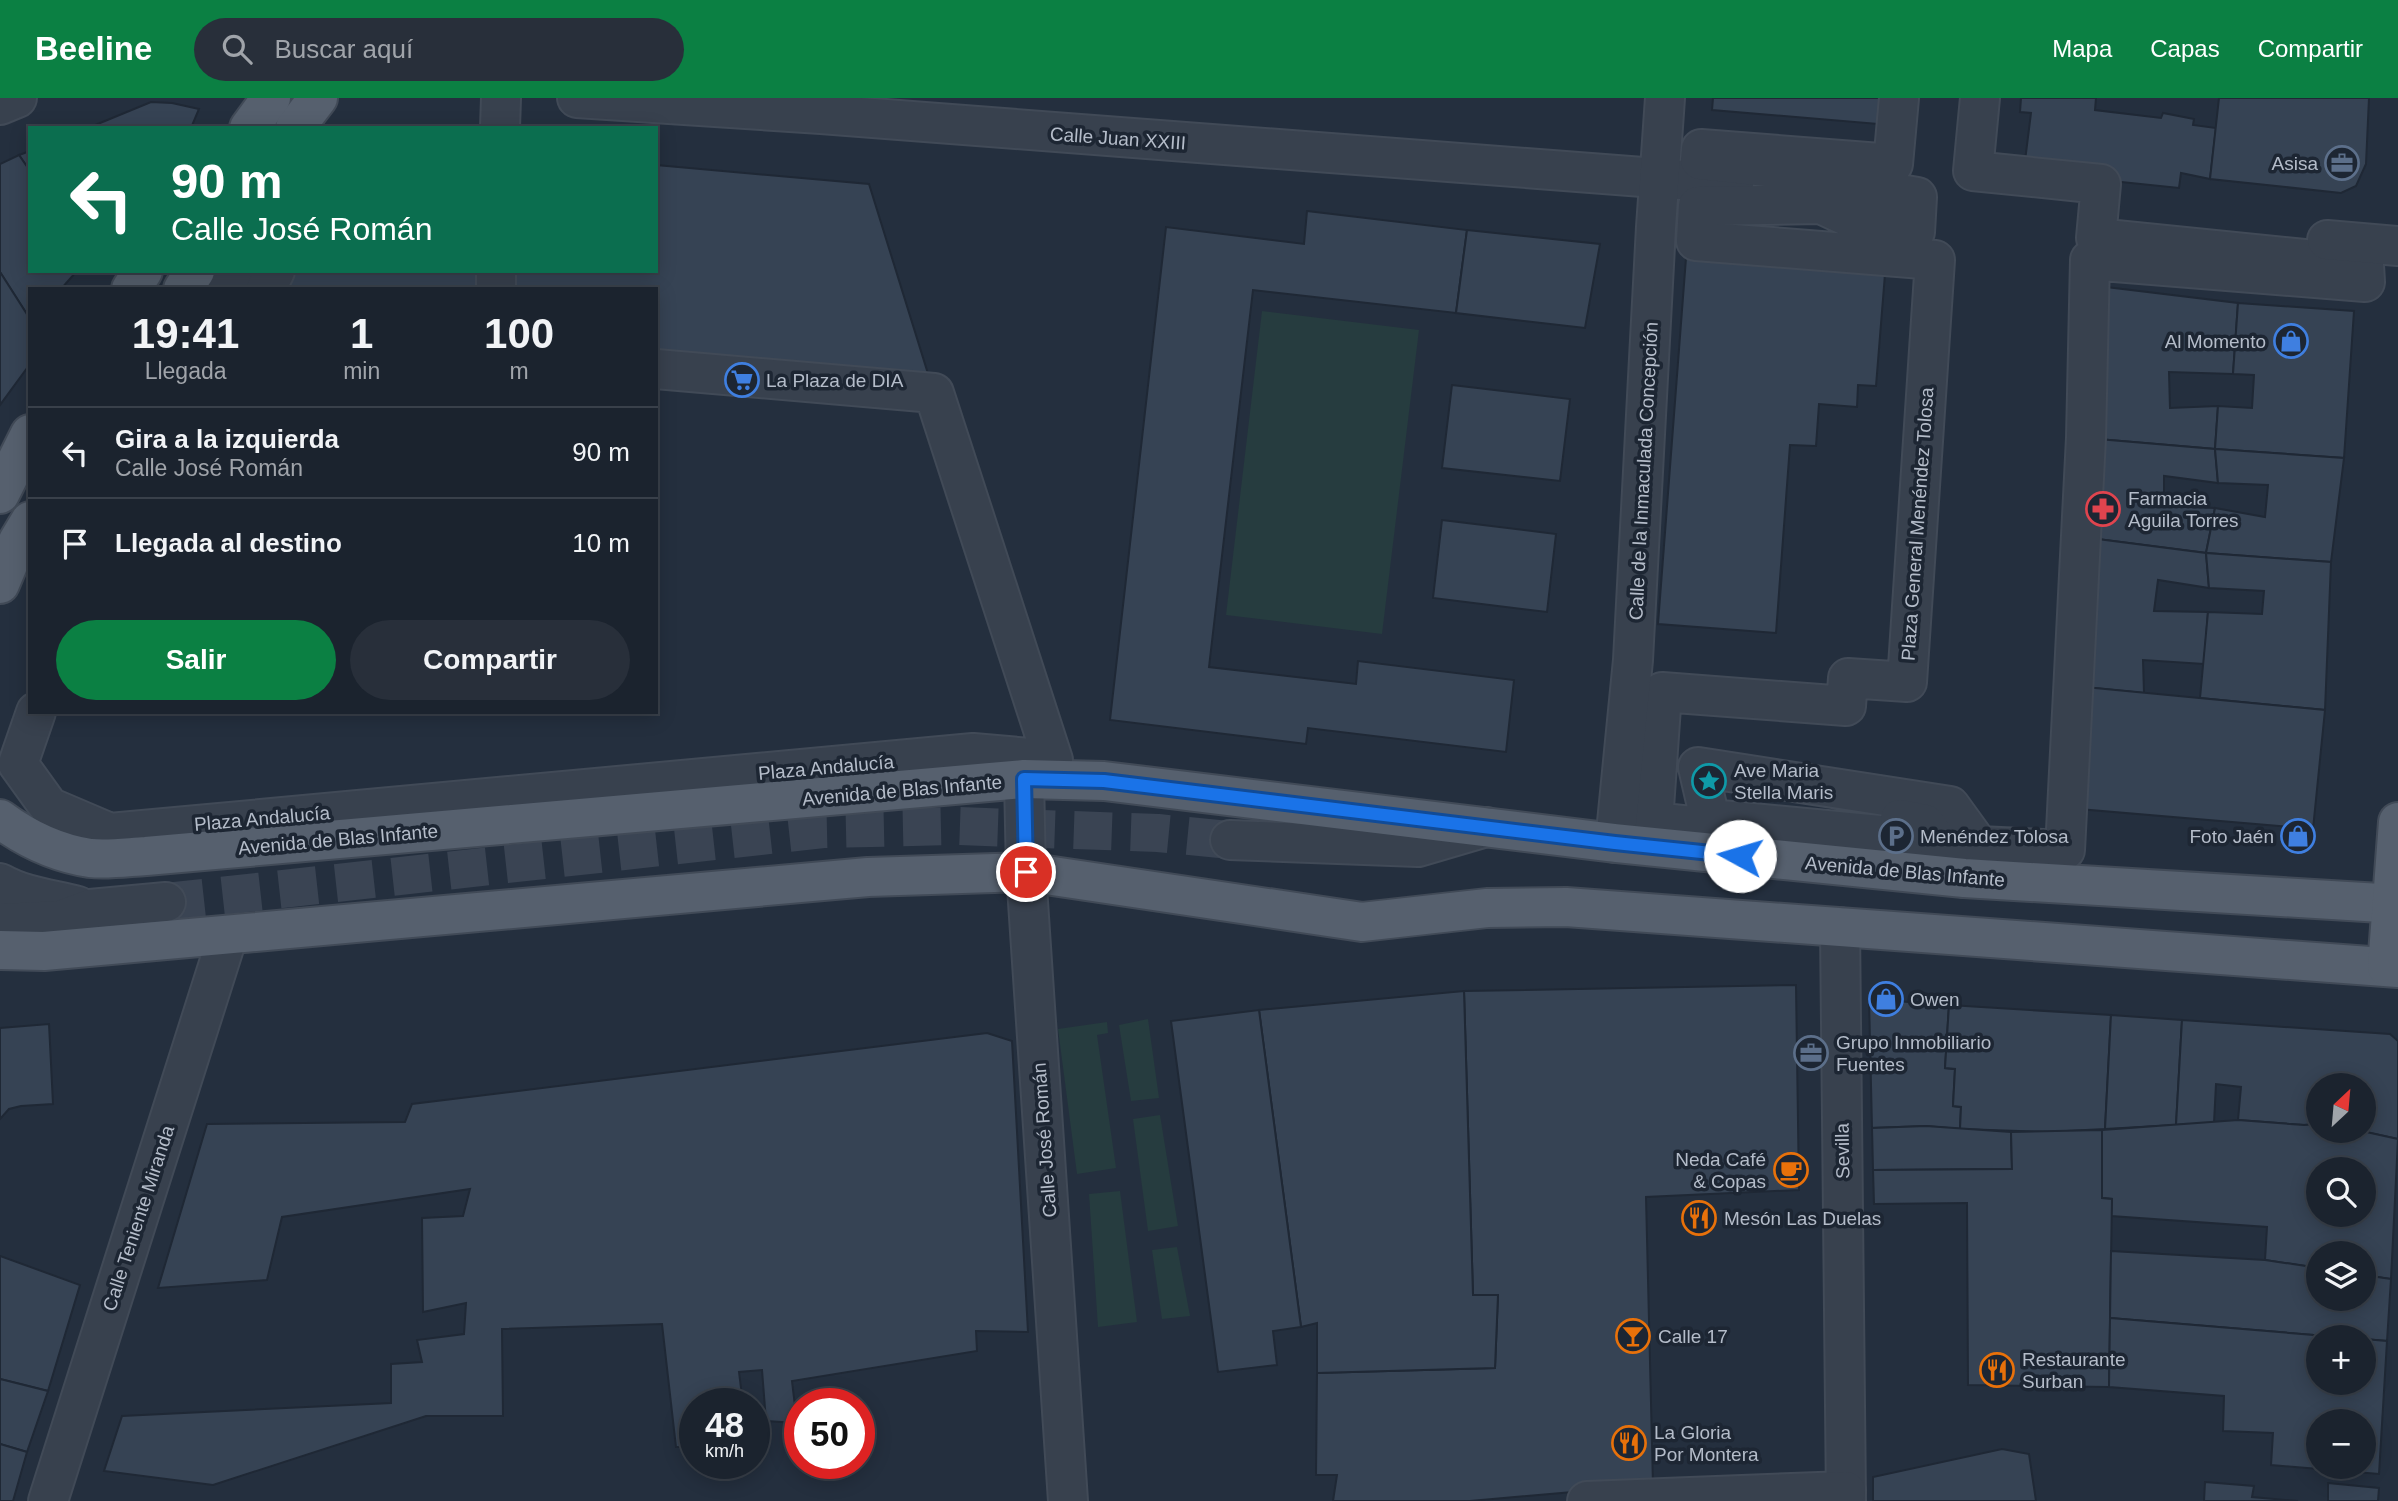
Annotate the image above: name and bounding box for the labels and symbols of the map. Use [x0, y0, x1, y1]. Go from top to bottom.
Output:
street label: Calle Juan XXIII [1049, 123, 1187, 154]
office icon: Asisa [2323, 144, 2361, 182]
place label: Asisa [2272, 153, 2318, 174]
street label: Calle de la Inmaculada Concepción [1625, 321, 1662, 621]
shop icon: Al Momento [2272, 322, 2310, 360]
place label: Al Momento [2165, 331, 2266, 352]
supermarket icon: La Plaza de DIA [723, 361, 761, 399]
place label: La Plaza de DIA [766, 370, 904, 391]
street label: Plaza General Menéndez Tolosa [1897, 386, 1938, 662]
place label: Farmacia Aguila Torres [2128, 488, 2239, 531]
pharmacy icon: Farmacia Aguila Torres [2084, 490, 2122, 528]
street label: Plaza Andalucía [757, 751, 895, 784]
place label: Ave Maria Stella Maris [1734, 760, 1833, 803]
place icon: Ave Maria Stella Maris [1690, 762, 1728, 800]
street label: Avenida de Blas Infante [801, 771, 1003, 810]
street label: Plaza Andalucía [193, 802, 331, 835]
parking icon: Menéndez Tolosa [1877, 817, 1915, 855]
shop icon: Foto Jaén [2279, 817, 2317, 855]
position arrow [1703, 819, 1777, 893]
street label: Avenida de Blas Infante [237, 820, 439, 859]
place label: Menéndez Tolosa [1920, 826, 2069, 847]
place label: Foto Jaén [2190, 826, 2274, 847]
pin [996, 842, 1056, 902]
street label: Avenida de Blas Infante [1804, 852, 2006, 891]
shop icon: Owen [1867, 980, 1905, 1018]
place label: Owen [1910, 989, 1960, 1010]
place label: Grupo Inmobiliario Fuentes [1836, 1032, 1991, 1075]
office icon: Grupo Inmobiliario Fuentes [1792, 1034, 1830, 1072]
street label: Calle José Román [1029, 1062, 1060, 1218]
north arrow [2306, 1073, 2376, 1143]
street label: Calle Teniente Miranda [99, 1122, 179, 1314]
street label: Sevilla [1832, 1122, 1853, 1179]
place label: Neda Café & Copas [1675, 1149, 1766, 1192]
cafe icon: Neda Café & Copas [1772, 1151, 1810, 1189]
restaurant icon: Mesón Las Duelas [1680, 1199, 1718, 1237]
place label: Mesón Las Duelas [1724, 1208, 1881, 1229]
bar icon: Calle 17 [1614, 1317, 1652, 1355]
place label: Calle 17 [1658, 1326, 1728, 1347]
place label: Restaurante Surban [2022, 1349, 2126, 1392]
restaurant icon: Restaurante Surban [1978, 1351, 2016, 1389]
speed limit sign: 50 [784, 1388, 875, 1479]
place label: La Gloria Por Montera [1654, 1422, 1759, 1465]
restaurant icon: La Gloria Por Montera [1610, 1424, 1648, 1462]

